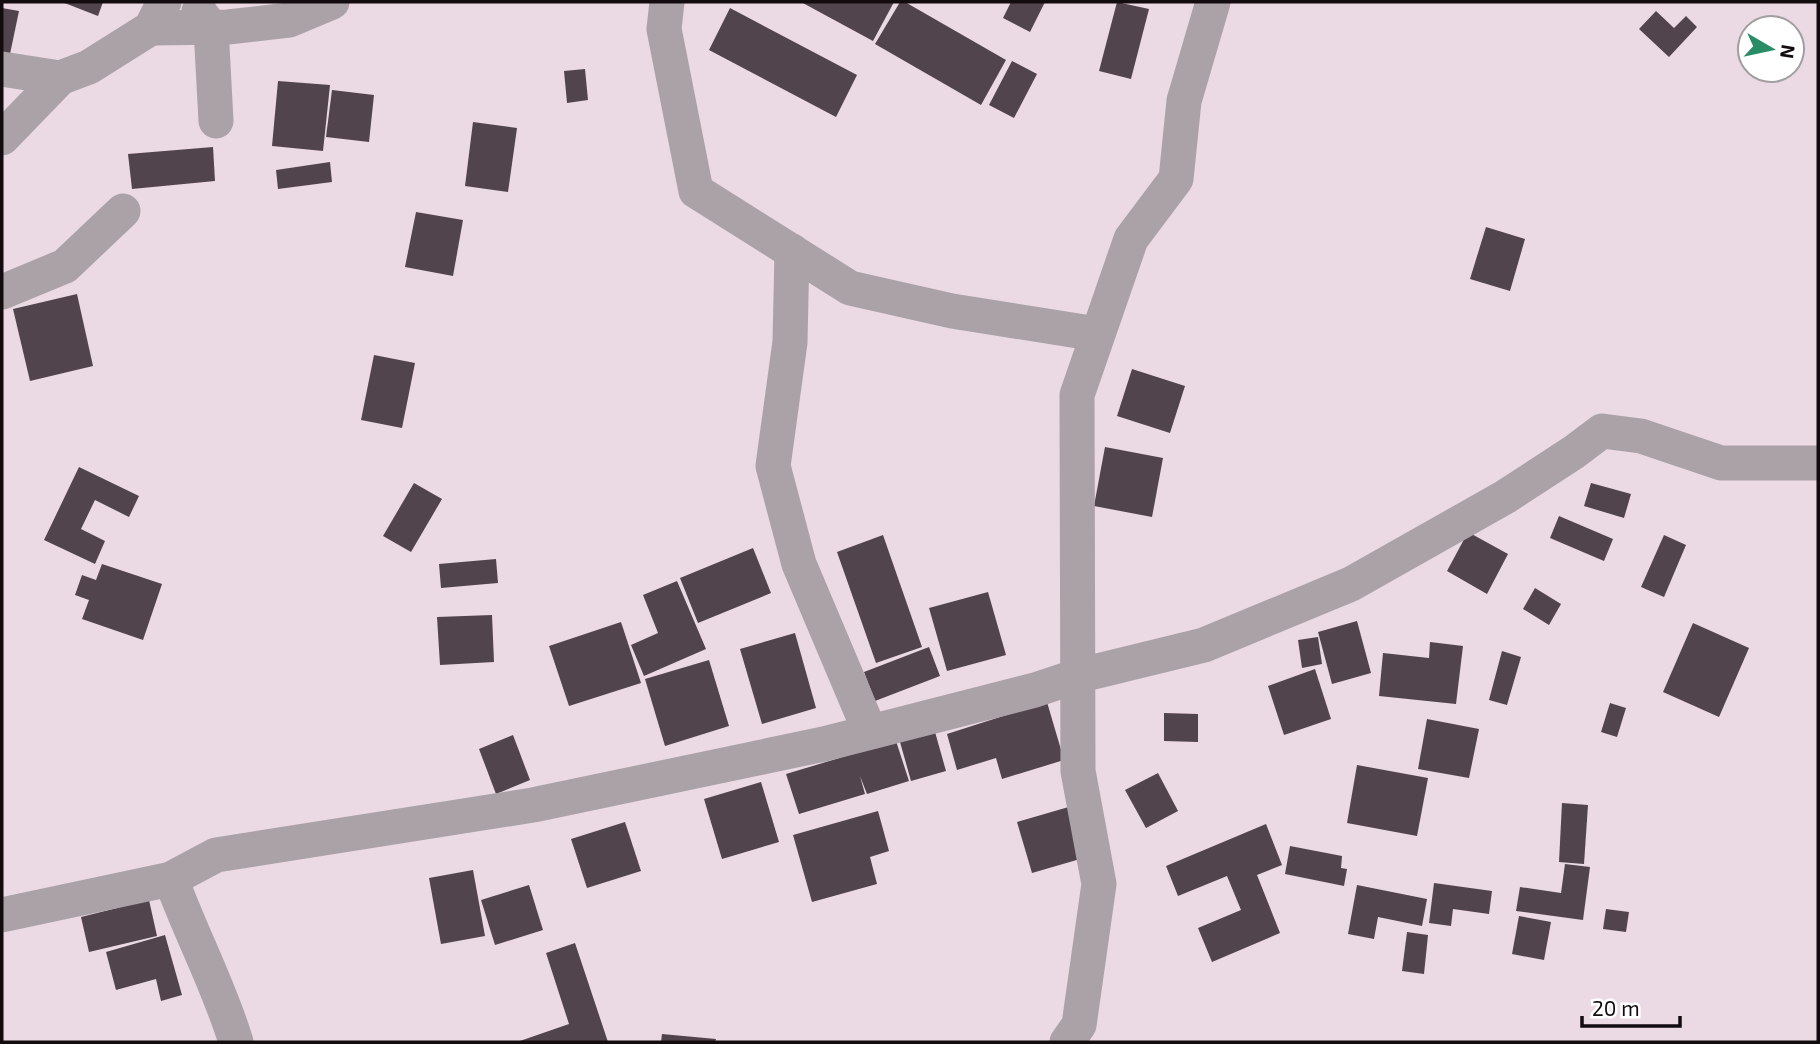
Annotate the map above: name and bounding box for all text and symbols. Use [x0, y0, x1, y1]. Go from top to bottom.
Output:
north arrow [1736, 14, 1806, 84]
text: N [1776, 43, 1801, 60]
scale bar [1582, 984, 1680, 1028]
text: 20 m [1592, 995, 1640, 1020]

